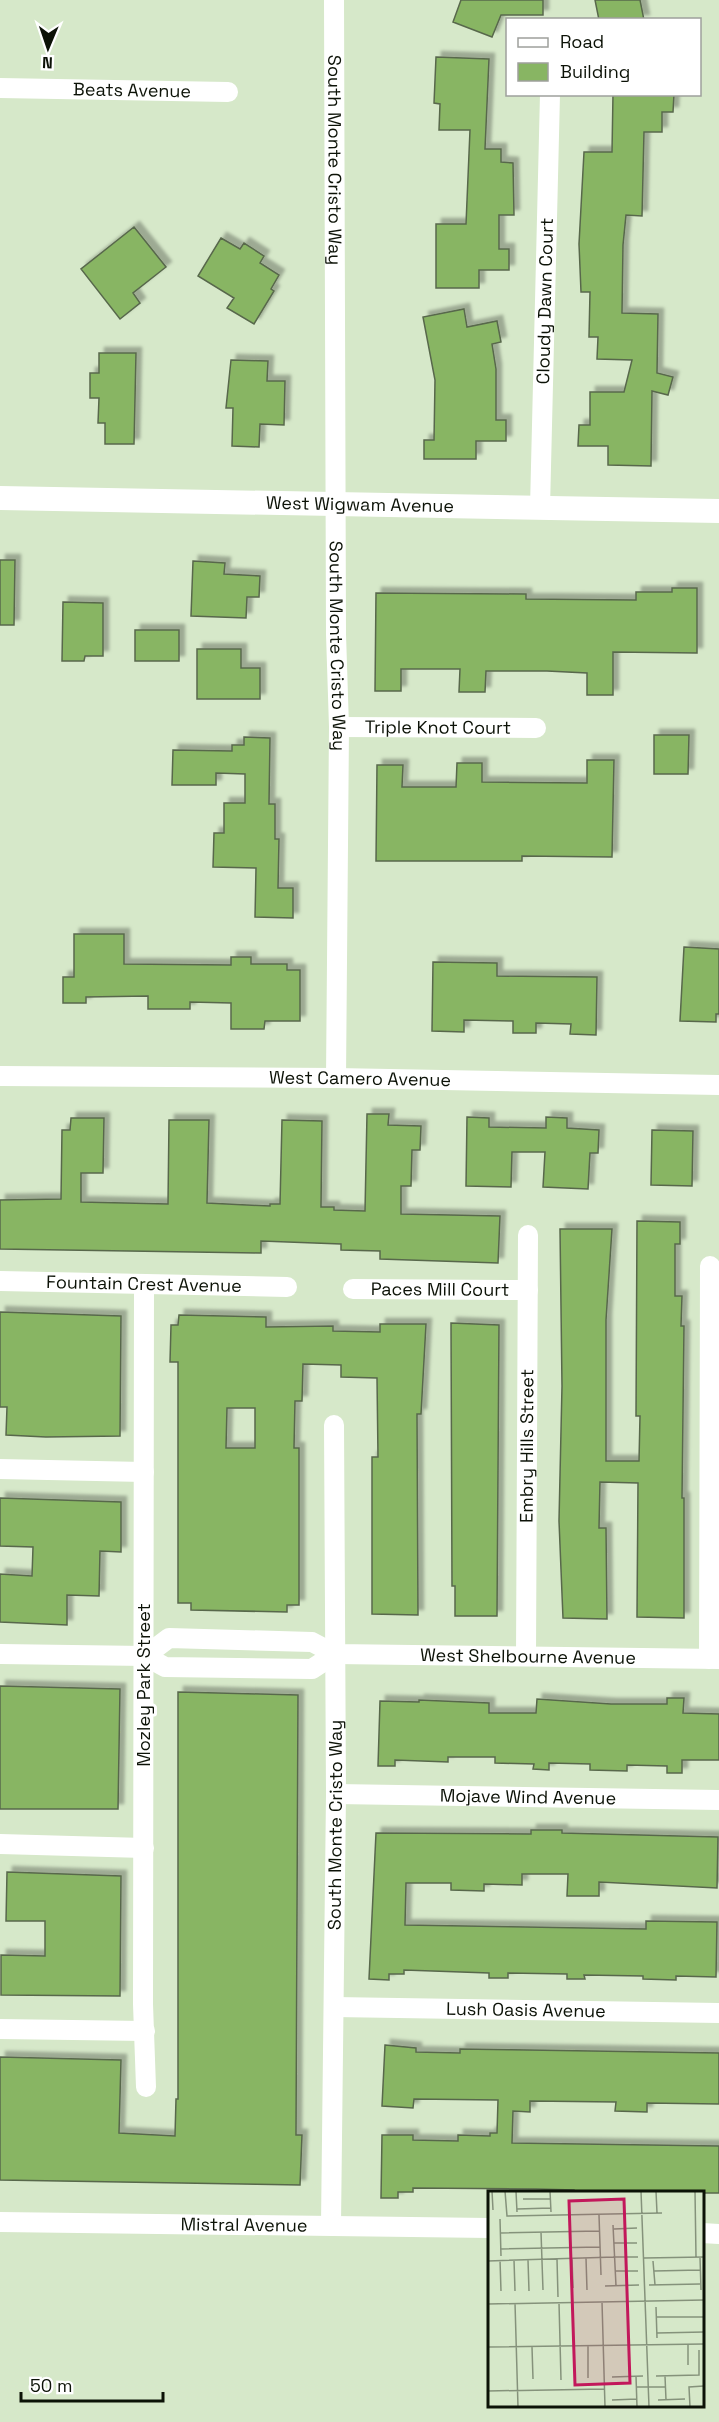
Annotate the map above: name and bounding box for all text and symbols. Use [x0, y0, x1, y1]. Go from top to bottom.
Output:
north arrow [18, 18, 78, 78]
legend [506, 18, 701, 96]
text: Road [560, 30, 604, 53]
text: N [42, 52, 53, 73]
street label: South Monte Cristo Way [323, 55, 347, 265]
text: Building [560, 60, 630, 83]
street label: Beats Avenue [73, 77, 191, 102]
street label: Cloudy Dawn Court [531, 218, 558, 385]
street label: West Wigwam Avenue [266, 491, 454, 517]
street label: South Monte Cristo Way [325, 541, 351, 751]
street label: Triple Knot Court [365, 715, 511, 739]
street label: West Camero Avenue [269, 1066, 451, 1091]
street label: Fountain Crest Avenue [46, 1270, 242, 1297]
street label: Paces Mill Court [371, 1277, 509, 1301]
street label: Embry Hills Street [515, 1369, 538, 1523]
street label: Mozley Park Street [132, 1603, 155, 1767]
street label: West Shelbourne Avenue [420, 1643, 636, 1669]
street label: South Monte Cristo Way [322, 1720, 347, 1930]
street label: Mojave Wind Avenue [440, 1784, 616, 1809]
street label: Lush Oasis Avenue [446, 1997, 606, 2022]
inset map [488, 2191, 704, 2407]
street label: Mistral Avenue [180, 2212, 308, 2237]
scale bar [21, 2365, 164, 2403]
text: 50 m [30, 2374, 72, 2397]

